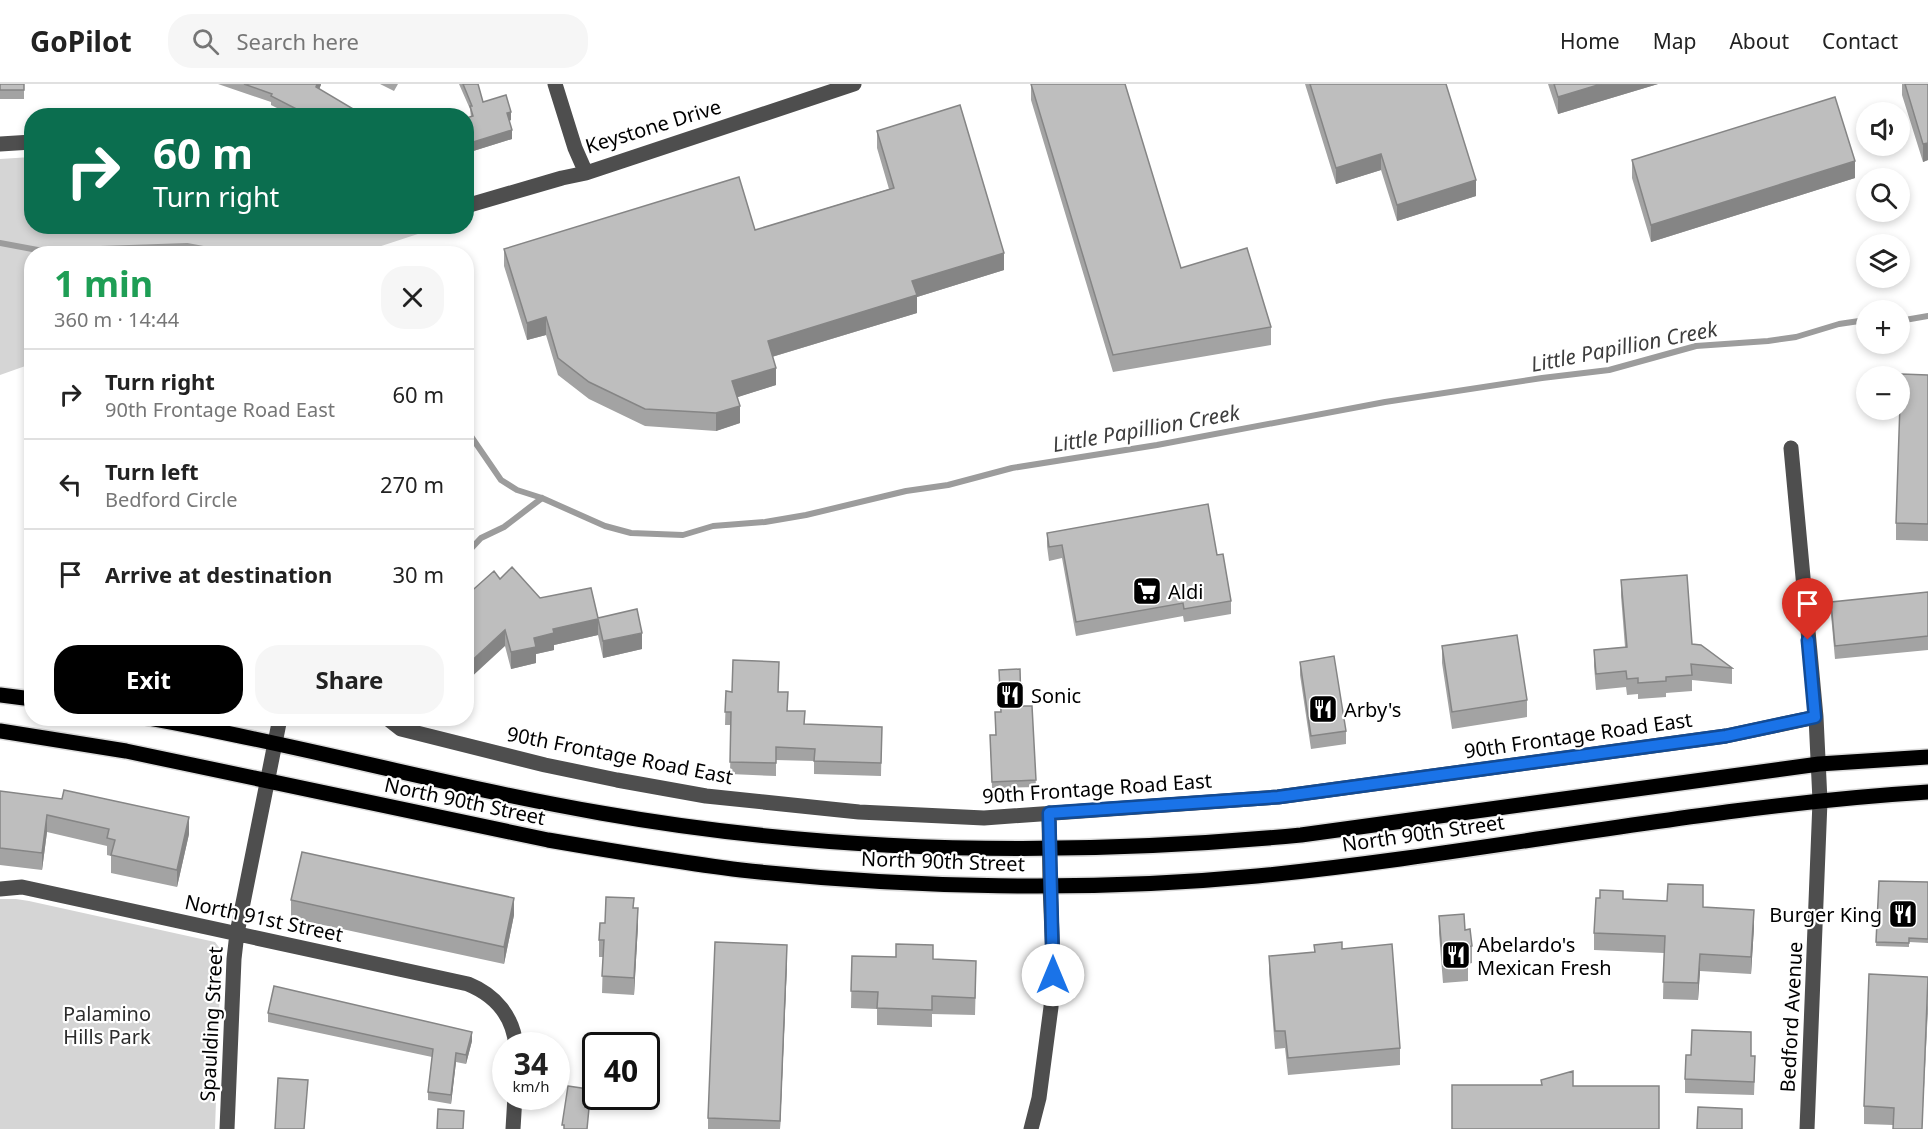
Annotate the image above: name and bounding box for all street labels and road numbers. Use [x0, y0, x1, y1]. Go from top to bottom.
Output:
street label: Keystone Drive [582, 93, 724, 159]
street label: 90th Frontage Road East [1462, 706, 1694, 764]
street label: 90th Frontage Road East [505, 720, 735, 790]
street label: 90th Frontage Road East [981, 767, 1213, 809]
street label: North 90th Street [382, 771, 548, 831]
street label: North 90th Street [1340, 808, 1506, 858]
street label: North 90th Street [861, 845, 1025, 877]
street label: North 91st Street [182, 888, 346, 948]
street label: Bedford Avenue [1774, 941, 1808, 1093]
street label: Spaulding Street [193, 946, 229, 1102]

